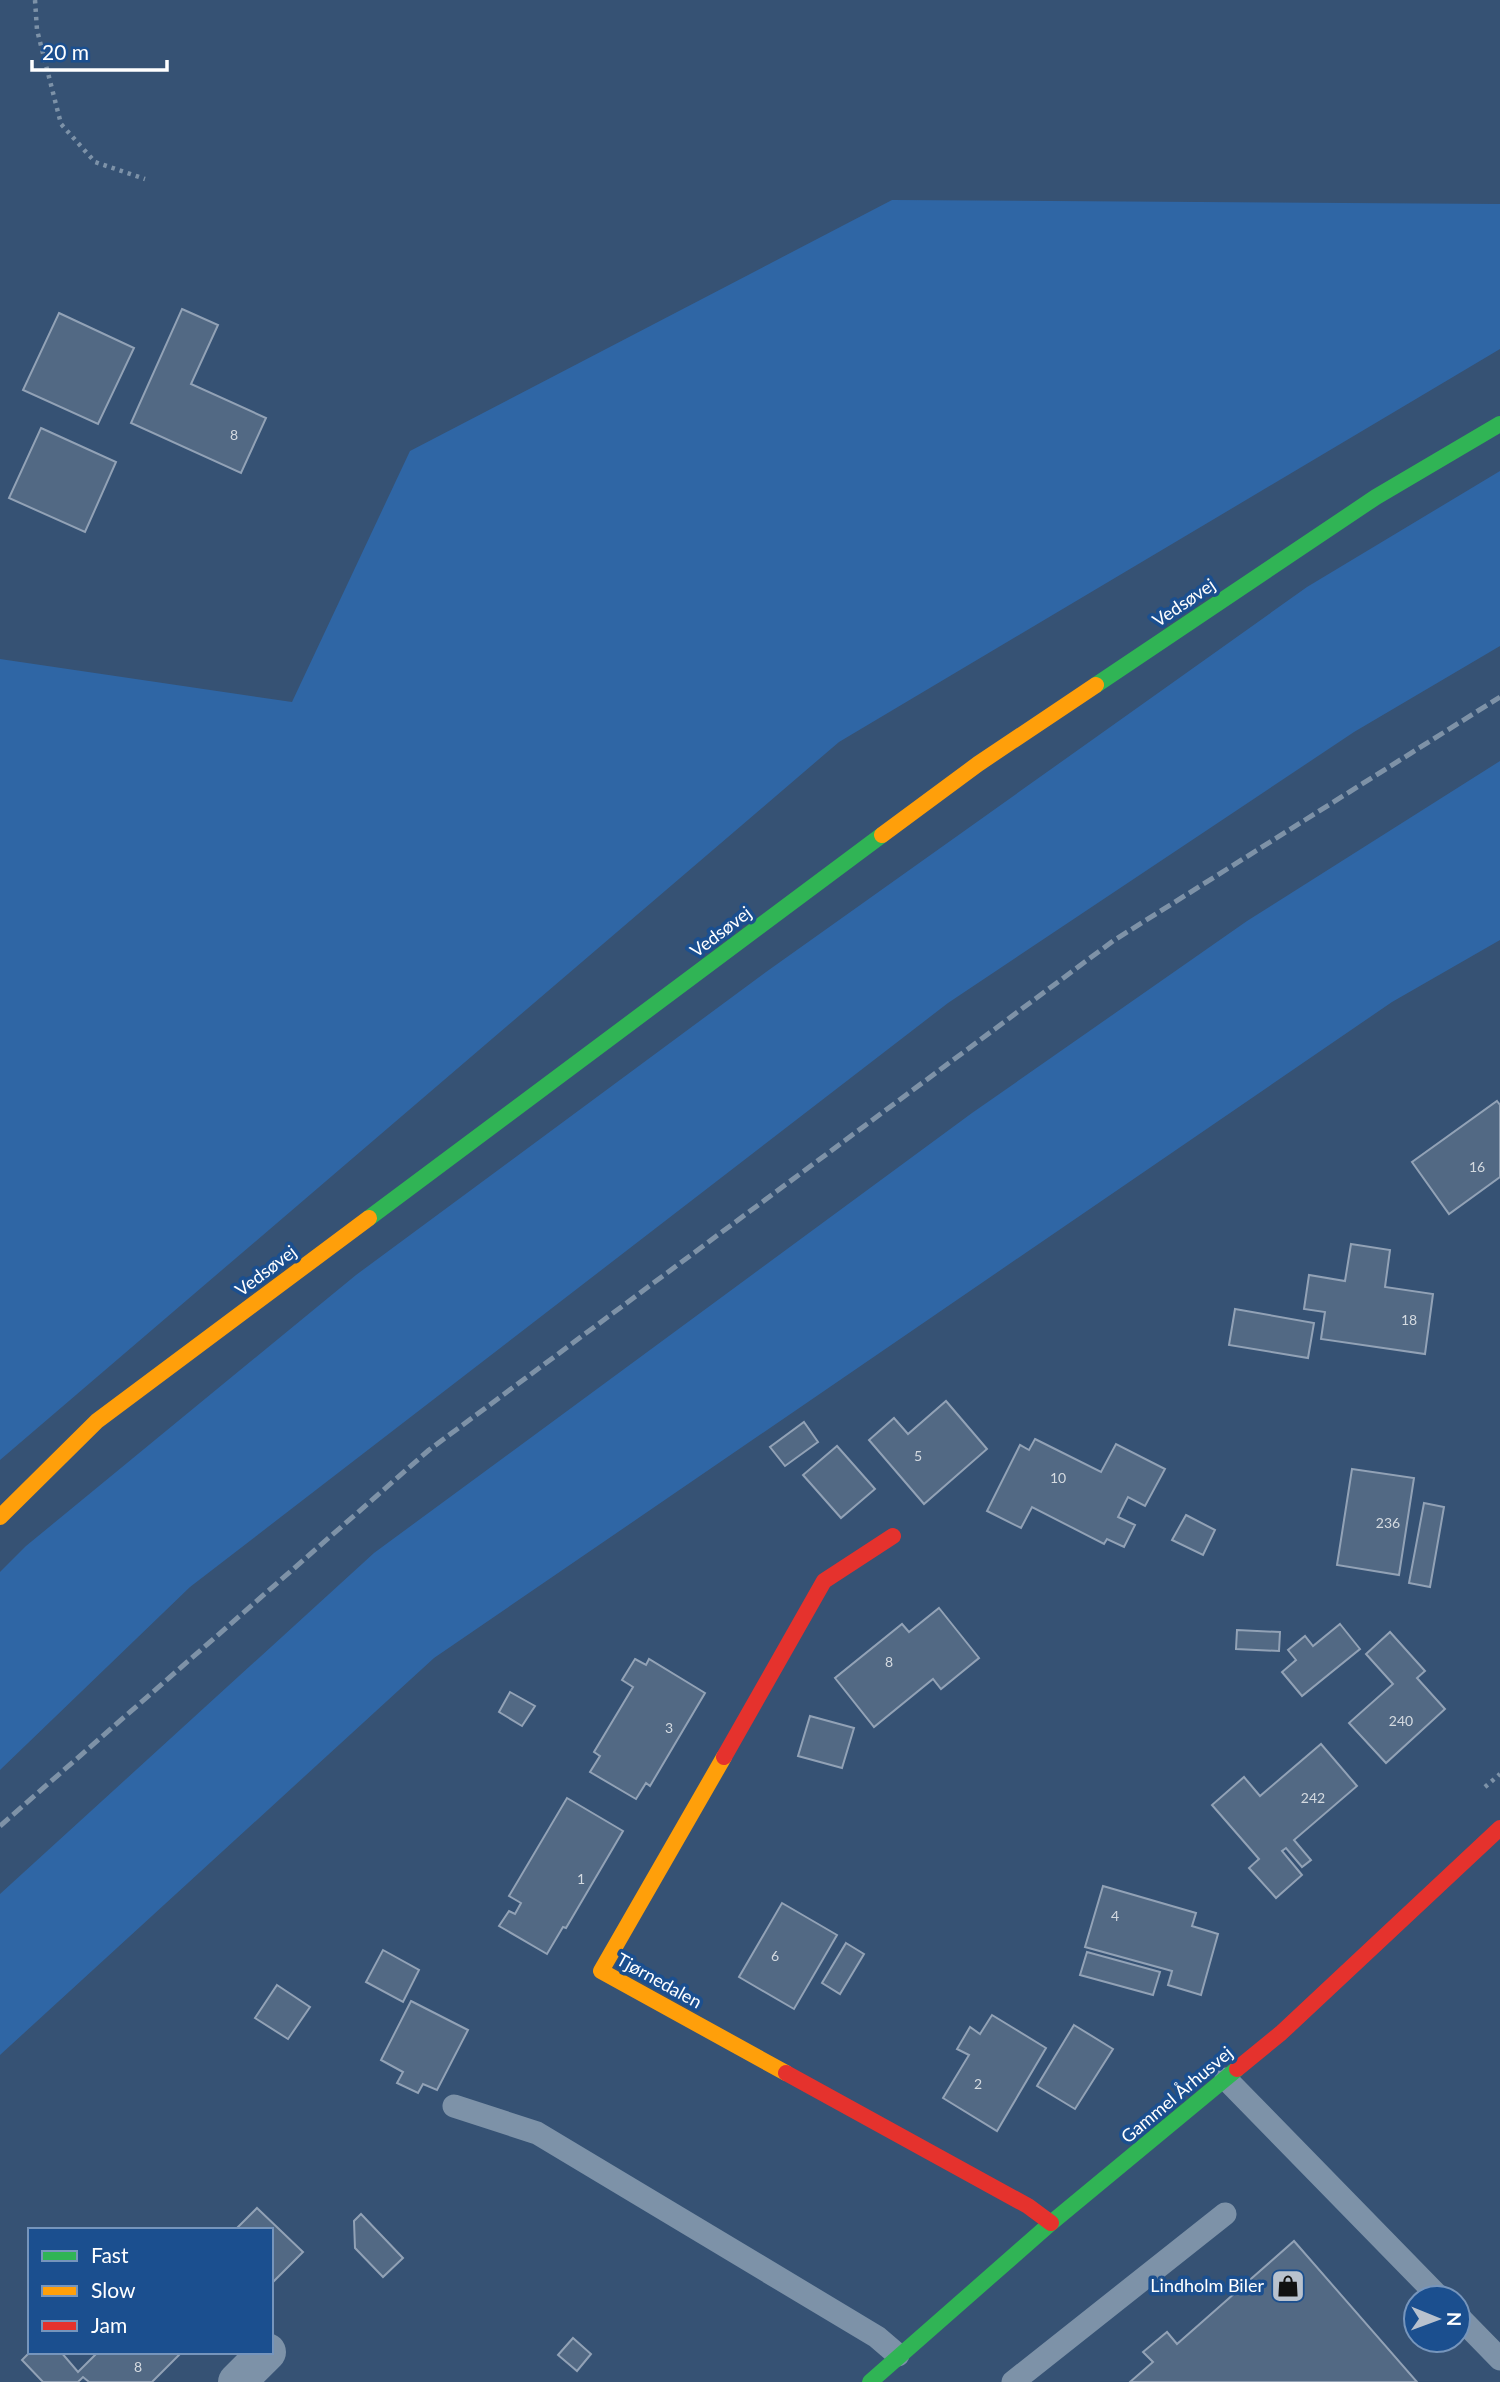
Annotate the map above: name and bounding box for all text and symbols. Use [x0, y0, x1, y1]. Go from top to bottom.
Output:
scale bar [32, 28, 166, 72]
text: 20 m [42, 39, 89, 64]
house number: 8 [230, 426, 238, 443]
street label: Vedsøvej [1148, 573, 1219, 631]
street label: Vedsøvej [685, 901, 755, 961]
house number: 16 [1469, 1158, 1485, 1175]
street label: Vedsøvej [230, 1240, 300, 1300]
house number: 18 [1401, 1311, 1417, 1328]
house number: 5 [914, 1447, 922, 1464]
house number: 10 [1050, 1469, 1066, 1486]
house number: 236 [1376, 1514, 1400, 1531]
house number: 8 [885, 1653, 893, 1670]
house number: 240 [1389, 1712, 1413, 1729]
house number: 3 [665, 1719, 673, 1736]
house number: 242 [1301, 1789, 1325, 1806]
house number: 1 [577, 1870, 585, 1887]
house number: 4 [1111, 1907, 1119, 1924]
house number: 6 [771, 1947, 779, 1964]
street label: Tjørnedalen [613, 1948, 706, 2013]
street label: Gammel Århusvej [1116, 2041, 1237, 2147]
house number: 2 [974, 2075, 982, 2092]
legend [28, 2228, 273, 2354]
text: Fast [91, 2242, 129, 2267]
shop icon: Lindholm Biler [1269, 2267, 1307, 2305]
place label: Lindholm Biler [1150, 2274, 1264, 2296]
text: Slow [91, 2277, 136, 2302]
north arrow [1402, 2284, 1472, 2354]
text: Jam [91, 2312, 127, 2337]
text: N [1443, 2312, 1466, 2327]
house number: 8 [134, 2358, 142, 2375]

